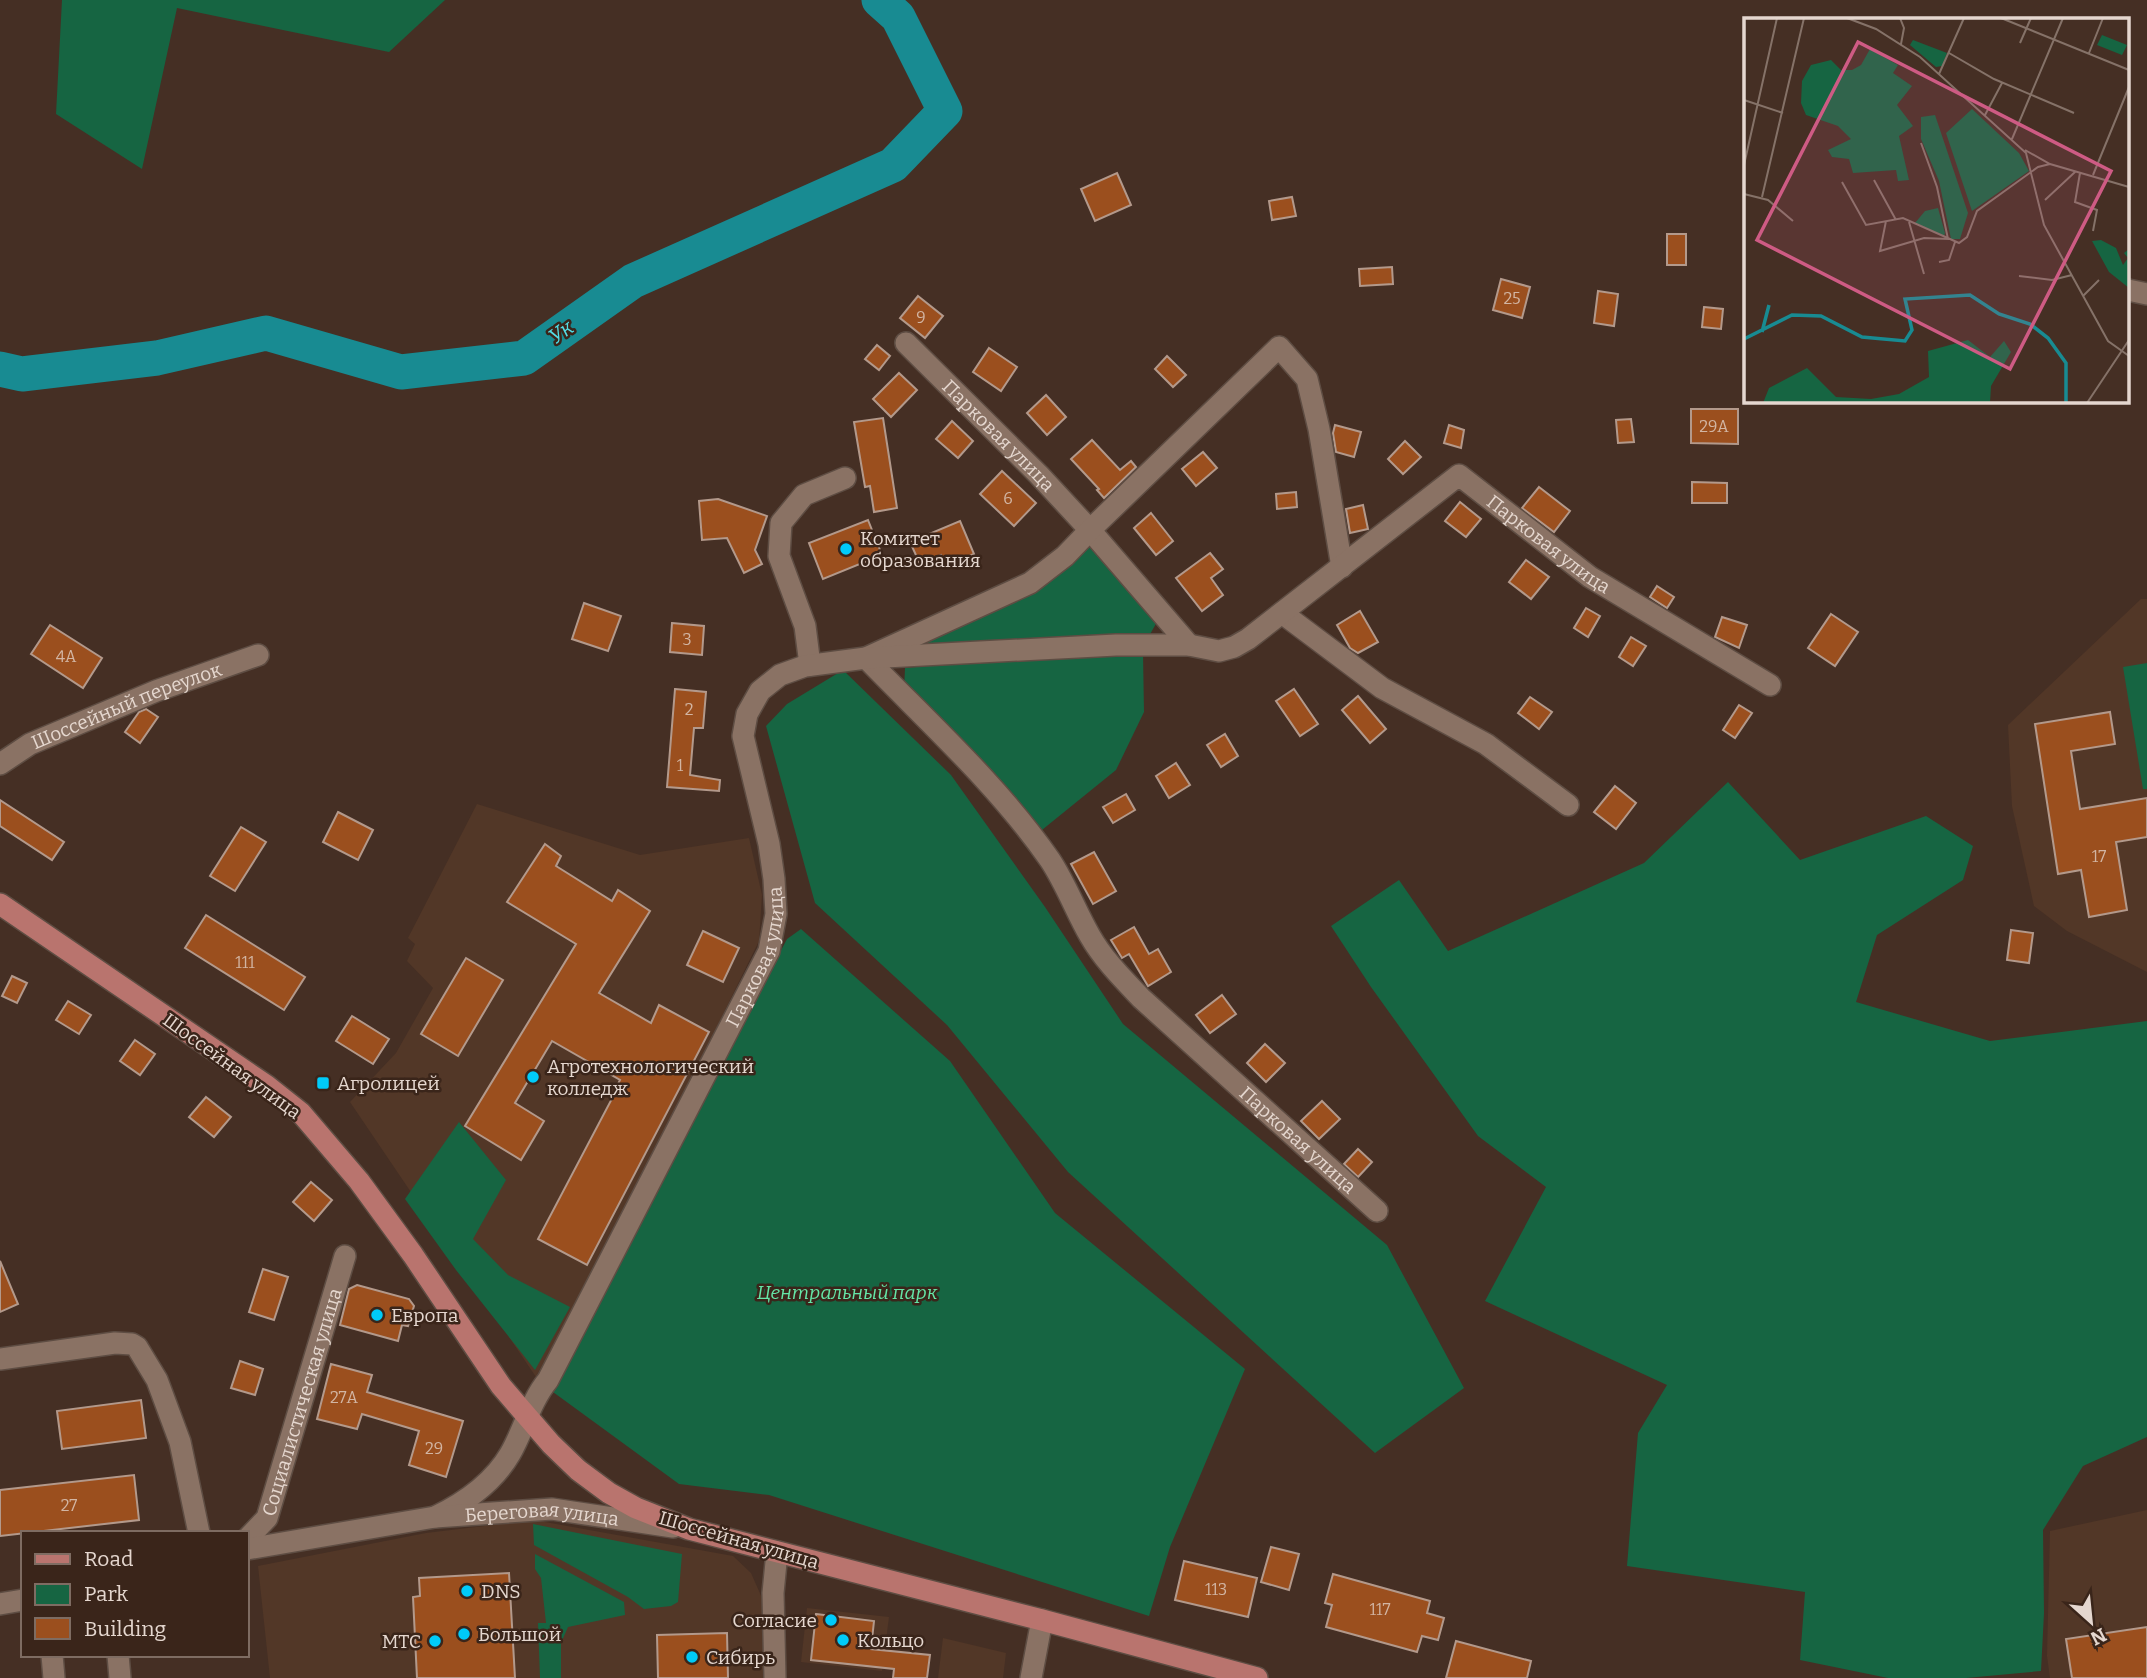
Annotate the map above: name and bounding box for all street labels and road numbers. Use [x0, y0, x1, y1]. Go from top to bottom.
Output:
street label: Парковая улица [938, 375, 1060, 497]
street label: Парковая улица [1482, 490, 1615, 598]
street label: Шоссейный переулок [28, 657, 225, 754]
street label: Парковая улица [720, 885, 788, 1031]
street label: Шоссейная улица [158, 1008, 306, 1124]
street label: Парковая улица [1235, 1081, 1362, 1199]
street label: Социалистическая улица [257, 1285, 346, 1519]
street label: Береговая улица [464, 1497, 621, 1530]
street label: Шоссейная улица [656, 1506, 822, 1574]

